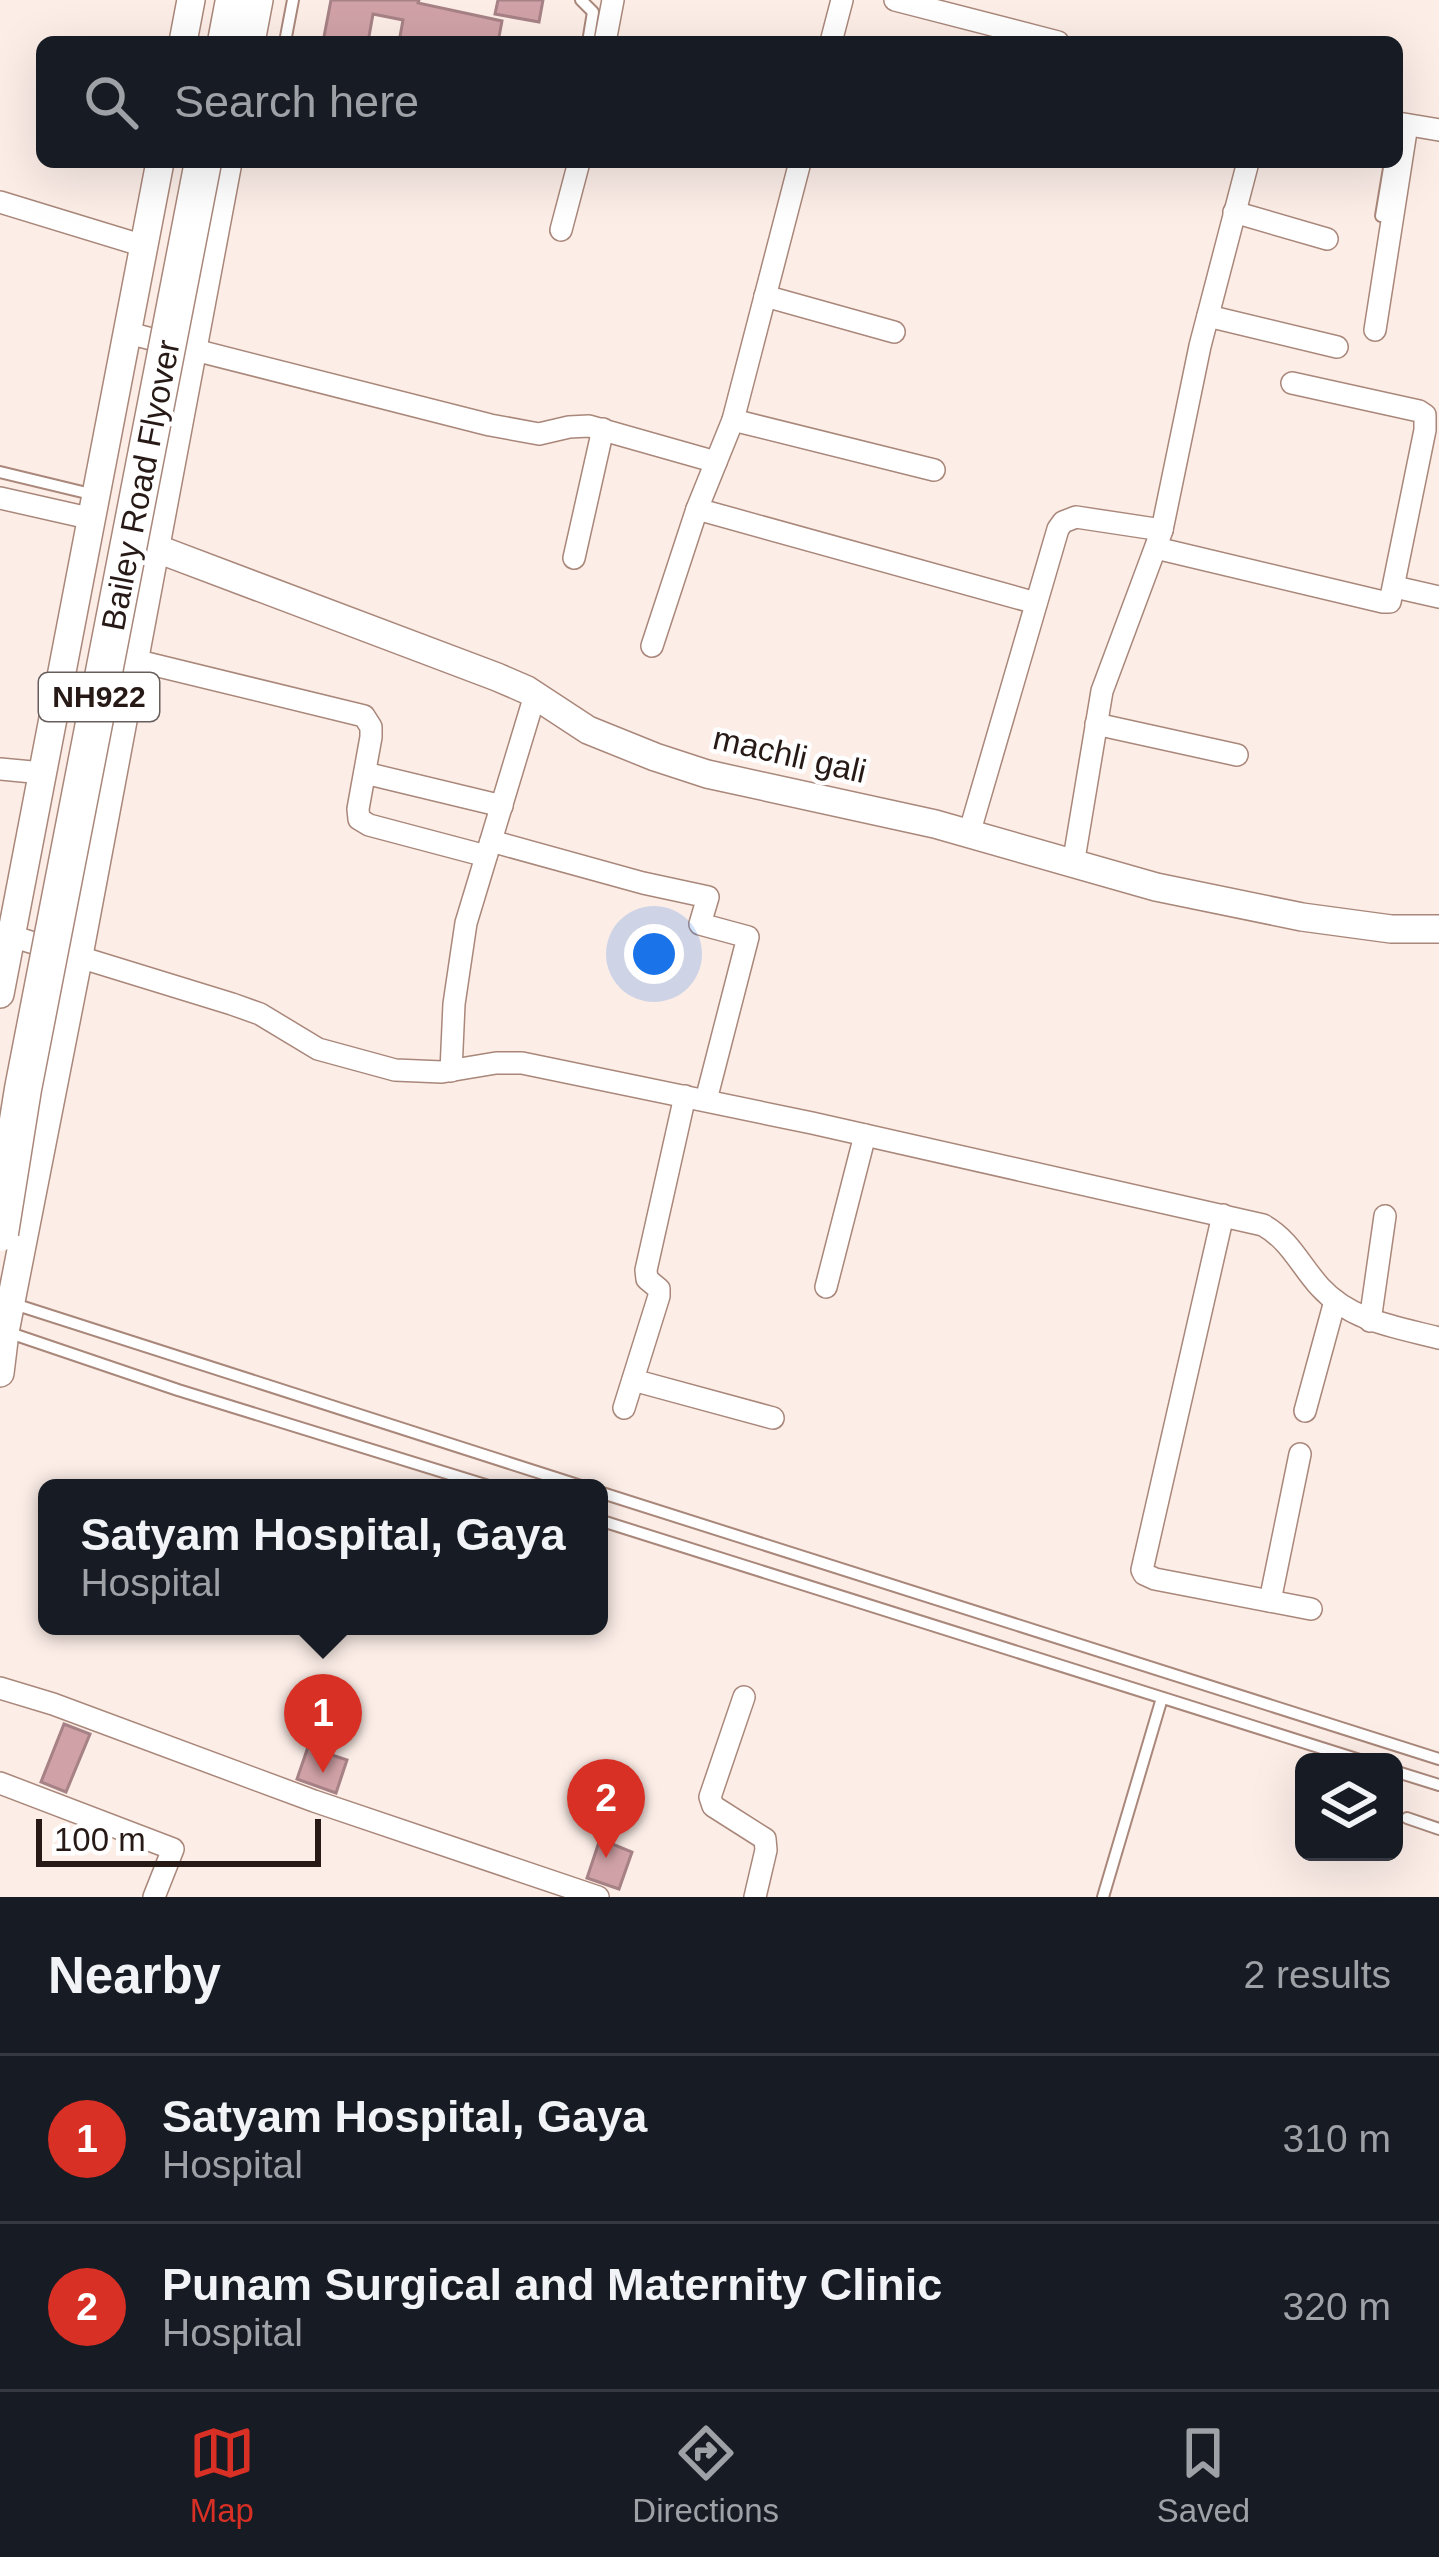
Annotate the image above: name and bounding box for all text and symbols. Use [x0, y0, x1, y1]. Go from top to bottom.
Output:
search box [36, 36, 1403, 168]
icon: search [78, 69, 144, 135]
text: Search here [174, 76, 419, 127]
street label: Bailey Road Flyover [94, 337, 187, 634]
road number: NH922 [39, 673, 159, 721]
street label: machli gali [710, 719, 870, 790]
your location [624, 924, 684, 984]
popup [38, 1479, 608, 1635]
text: Satyam Hospital, Gaya [80, 1509, 566, 1560]
text: Hospital [80, 1561, 221, 1604]
pin: 1 [284, 1674, 362, 1773]
map controls [1295, 1753, 1403, 1861]
button: layers [1295, 1753, 1403, 1861]
pin: 2 [567, 1759, 645, 1858]
scale bar [36, 1813, 321, 1866]
text: 100 m [54, 1821, 146, 1858]
text: Nearby [48, 1947, 221, 2004]
text: 2 results [1244, 1953, 1391, 1996]
text: Satyam Hospital, Gaya [162, 2091, 647, 2142]
text: 1 [76, 2117, 98, 2160]
text: 310 m [1283, 2117, 1391, 2160]
text: Hospital [162, 2143, 303, 2186]
text: Punam Surgical and Maternity Clinic [162, 2259, 942, 2310]
text: 2 [76, 2285, 98, 2328]
text: 320 m [1283, 2285, 1391, 2328]
text: Hospital [162, 2311, 303, 2354]
tab: Map [189, 2420, 255, 2530]
tab: Directions [632, 2420, 779, 2530]
tab: Saved [1157, 2420, 1250, 2530]

